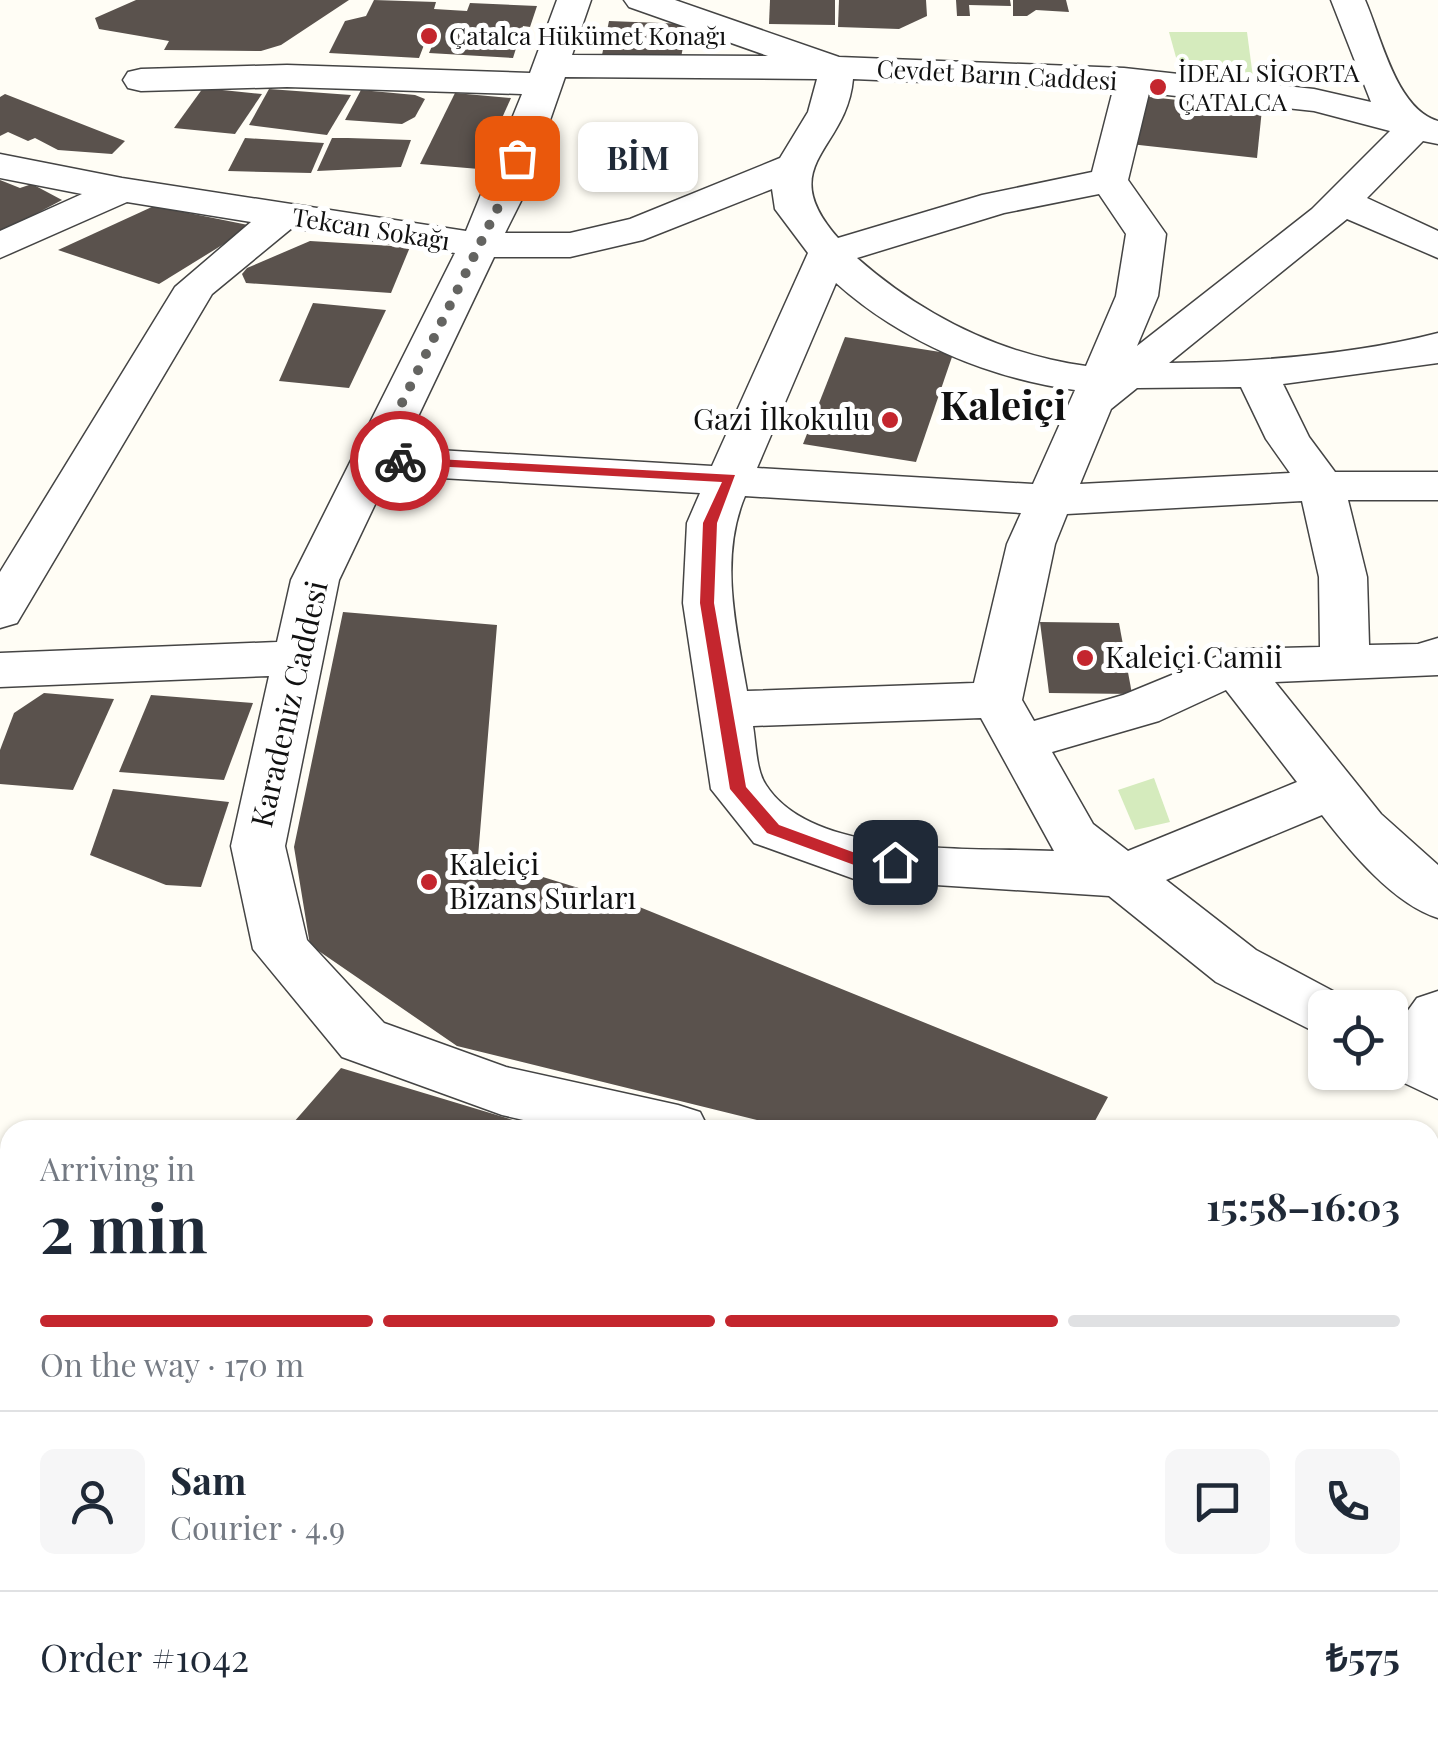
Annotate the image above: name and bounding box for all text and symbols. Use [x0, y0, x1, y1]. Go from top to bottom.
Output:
place label: Çatalca Hükümet Konağı [449, 18, 726, 51]
marker: Çatalca Hükümet Konağı [418, 25, 440, 47]
street label: Cevdet Barın Caddesi [876, 51, 1118, 96]
place label: İDEAL SİGORTA ÇATALCA [1178, 55, 1360, 117]
marker: İDEAL SİGORTA ÇATALCA [1147, 76, 1169, 98]
pin [475, 116, 560, 201]
callout: BİM [577, 123, 697, 193]
icon: bag [490, 131, 545, 186]
text: BİM [606, 135, 670, 178]
street label: Tekcan Sokağı [290, 199, 452, 256]
district label: Kaleiçi [940, 377, 1066, 430]
place label: Gazi İlkokulu [693, 398, 870, 438]
marker: Gazi İlkokulu [879, 409, 901, 431]
courier [350, 411, 450, 511]
icon: bike [373, 434, 428, 489]
street label: Karadeniz Caddesi [240, 576, 336, 831]
place label: Kaleiçi Camii [1105, 636, 1283, 676]
marker: Kaleiçi Camii [1074, 647, 1096, 669]
pin [853, 820, 938, 905]
icon: home [868, 835, 923, 890]
place label: Kaleiçi Bizans Surları [449, 843, 637, 917]
marker: Kaleiçi Bizans Surları [418, 871, 440, 893]
map controls [1308, 990, 1408, 1090]
button: locate [1308, 990, 1408, 1090]
text: Arriving in [40, 1146, 195, 1189]
text: 15:58–16:03 [1206, 1180, 1400, 1231]
text: 2 min [40, 1183, 208, 1269]
text: On the way · 170 m [40, 1342, 304, 1385]
button: person [40, 1449, 145, 1554]
button: chat [1165, 1449, 1270, 1554]
button: phone [1295, 1449, 1400, 1554]
text: Sam [170, 1454, 246, 1505]
text: Courier · 4.9 [170, 1505, 345, 1548]
text: ₺575 [1326, 1630, 1400, 1681]
text: Order #1042 [40, 1631, 249, 1682]

